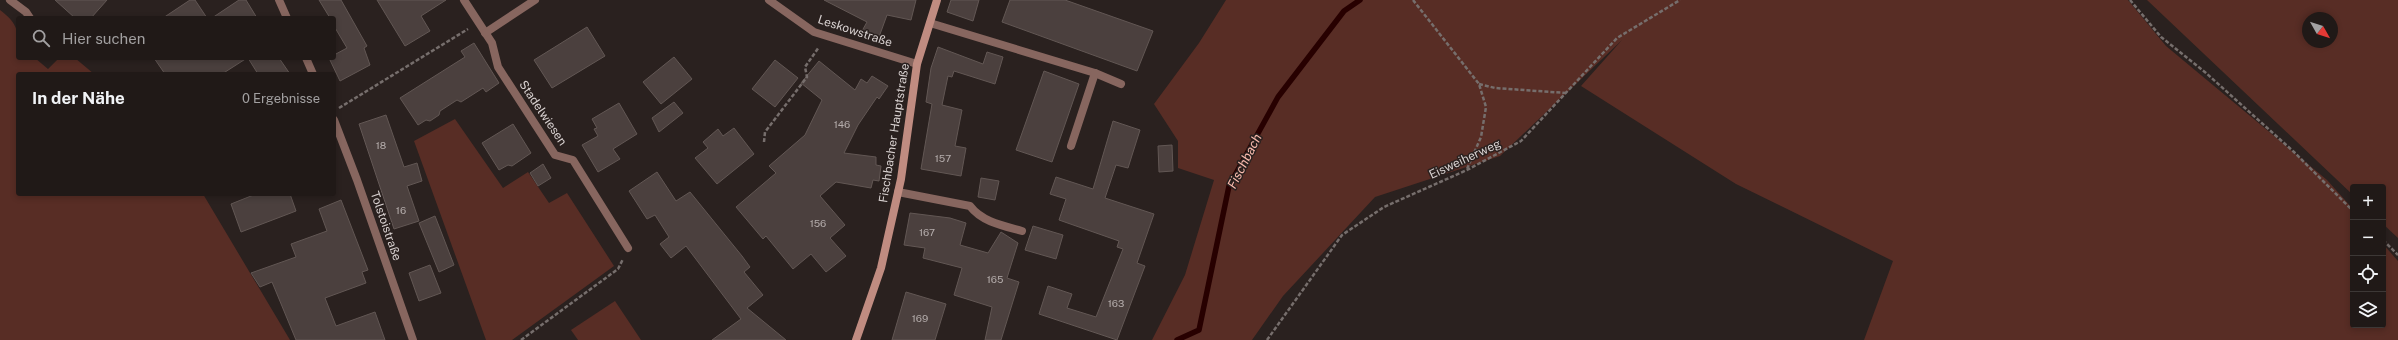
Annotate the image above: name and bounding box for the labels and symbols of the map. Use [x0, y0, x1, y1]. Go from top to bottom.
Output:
street label: Leskowstraße [816, 12, 894, 50]
north arrow [2302, 12, 2338, 48]
street label: Fischbacher Hauptstraße [876, 62, 912, 204]
street label: Stadelwiesen [516, 78, 570, 148]
house number: 146 [834, 118, 850, 130]
water label: Fischbach [1224, 131, 1265, 191]
street label: Eisweiherweg [1427, 136, 1503, 182]
house number: 18 [376, 139, 386, 151]
house number: 157 [935, 152, 951, 164]
street label: Tolstoistraße [368, 190, 404, 263]
house number: 16 [396, 204, 406, 216]
house number: 156 [810, 217, 826, 229]
house number: 167 [919, 226, 935, 238]
house number: 165 [987, 273, 1003, 285]
house number: 163 [1108, 297, 1124, 309]
house number: 169 [912, 312, 928, 324]

